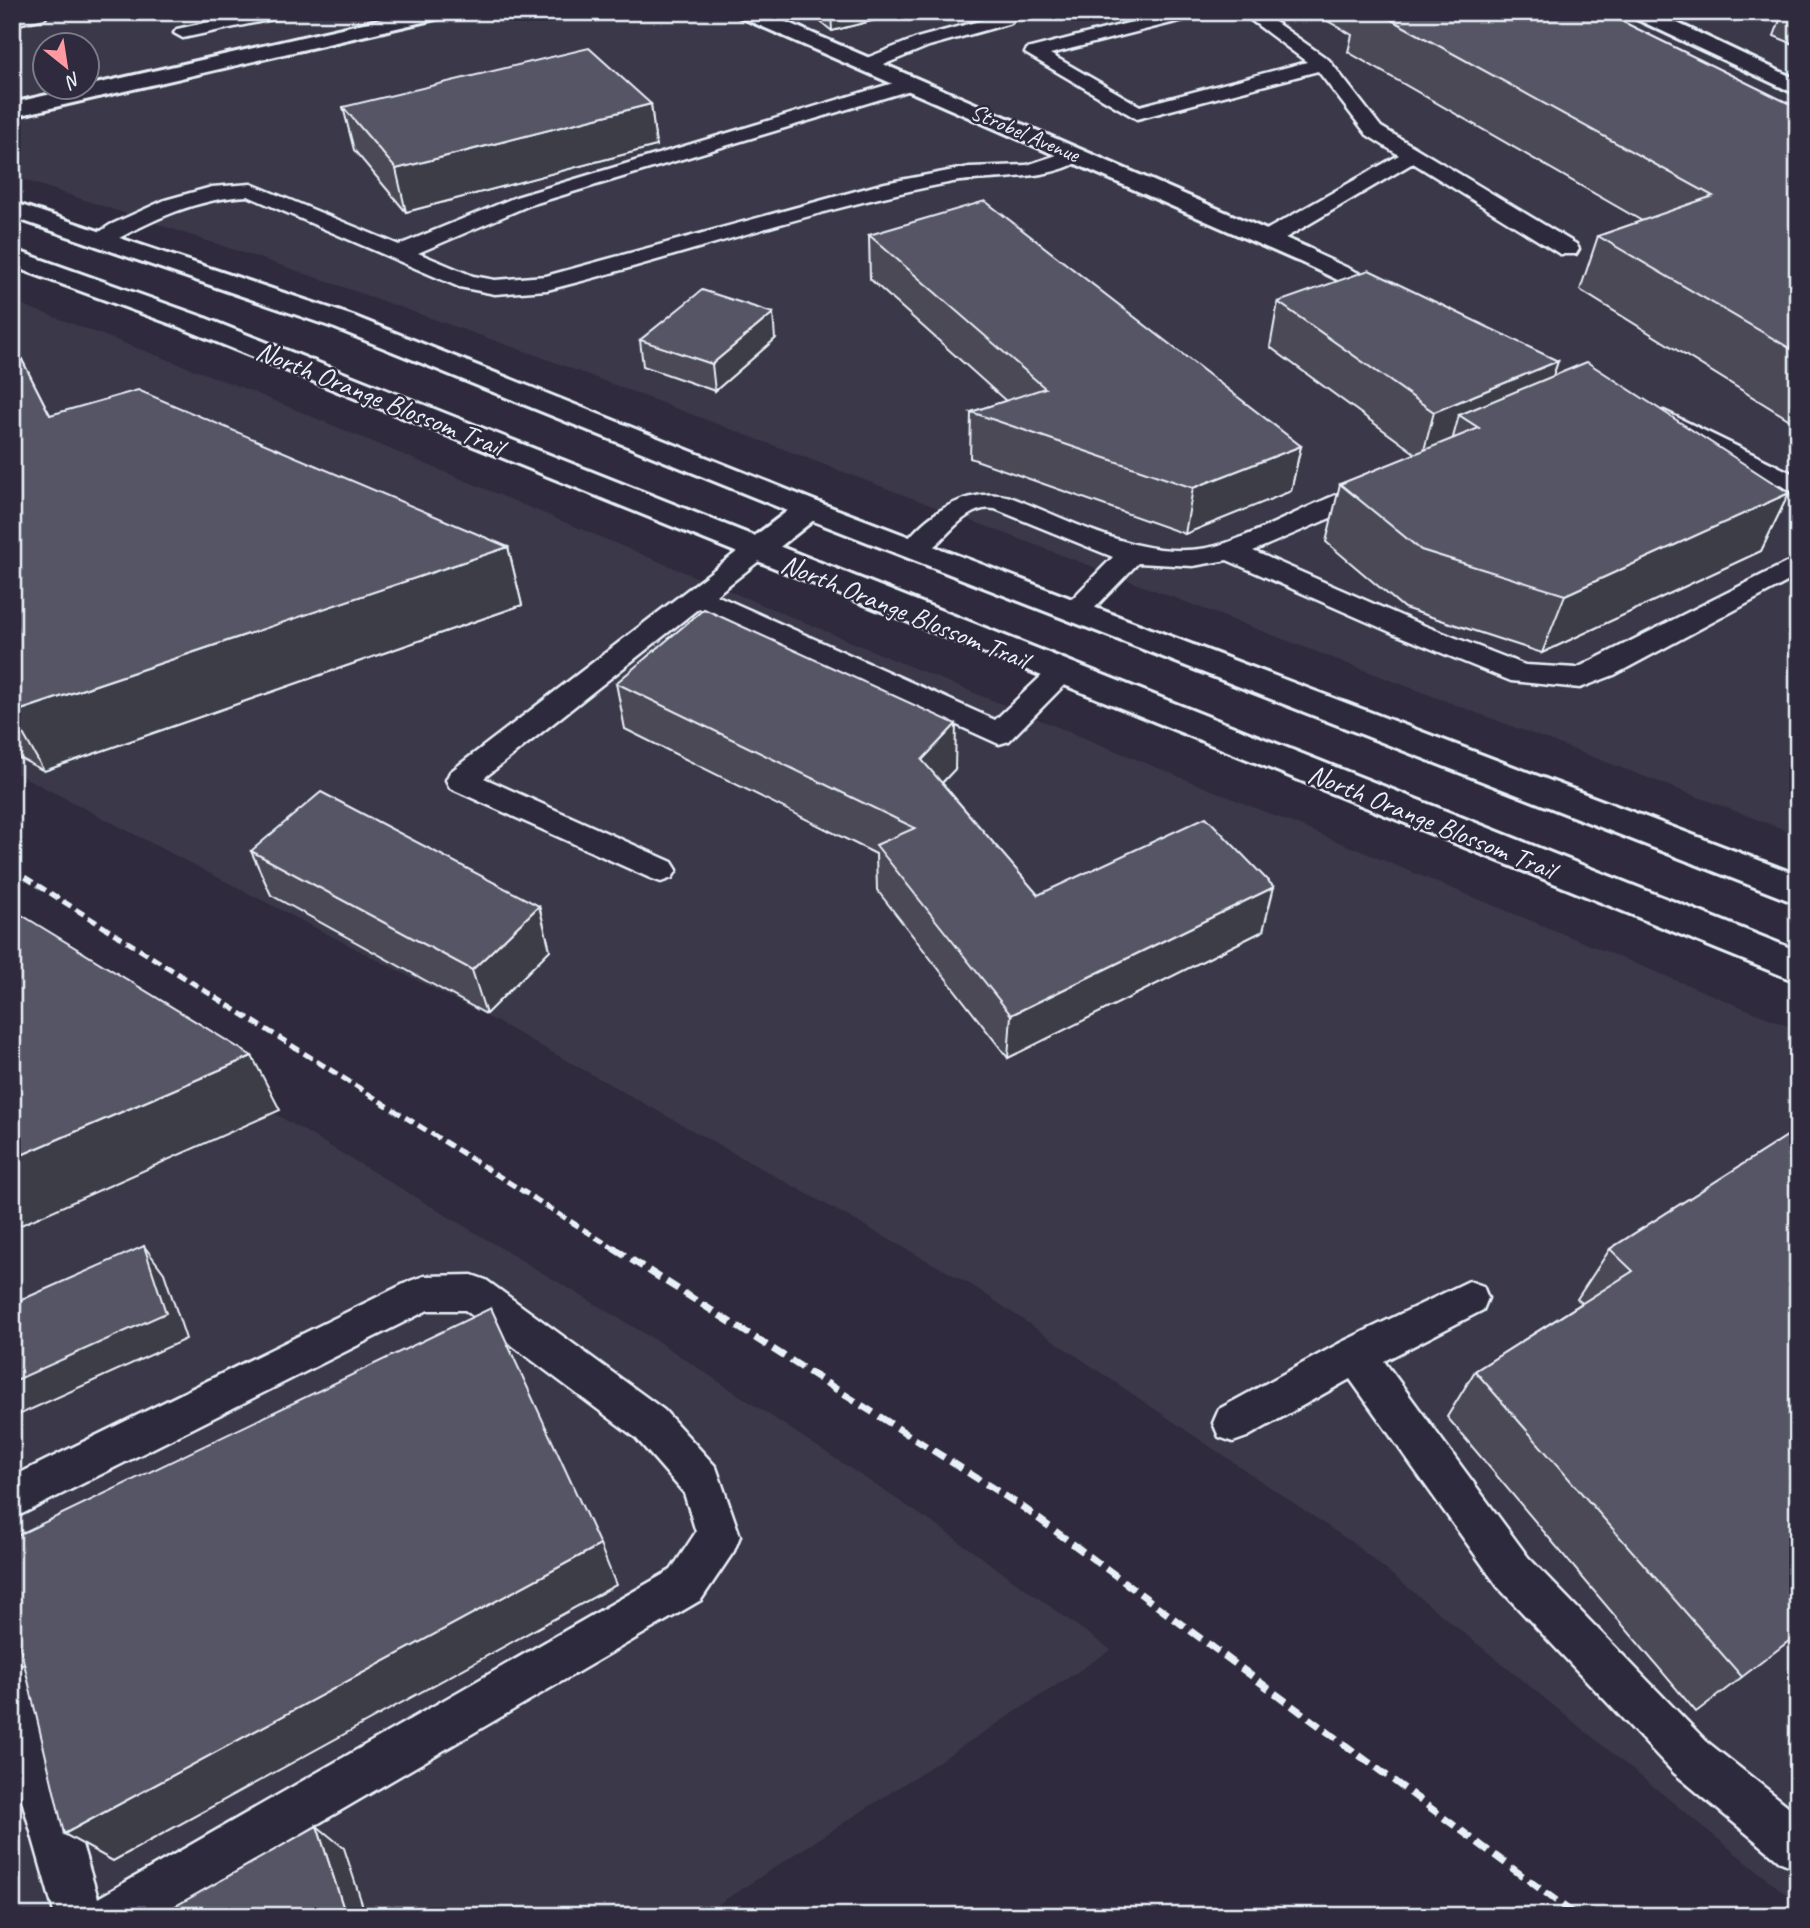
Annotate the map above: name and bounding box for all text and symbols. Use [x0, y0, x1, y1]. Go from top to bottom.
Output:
north arrow [32, 32, 102, 102]
text: N [60, 67, 85, 95]
street label: Strobel Avenue [966, 97, 1085, 170]
street label: North Orange Blossom Trail [251, 332, 514, 466]
street label: North Orange Blossom Trail [776, 545, 1039, 679]
street label: North Orange Blossom Trail [1303, 755, 1566, 889]

